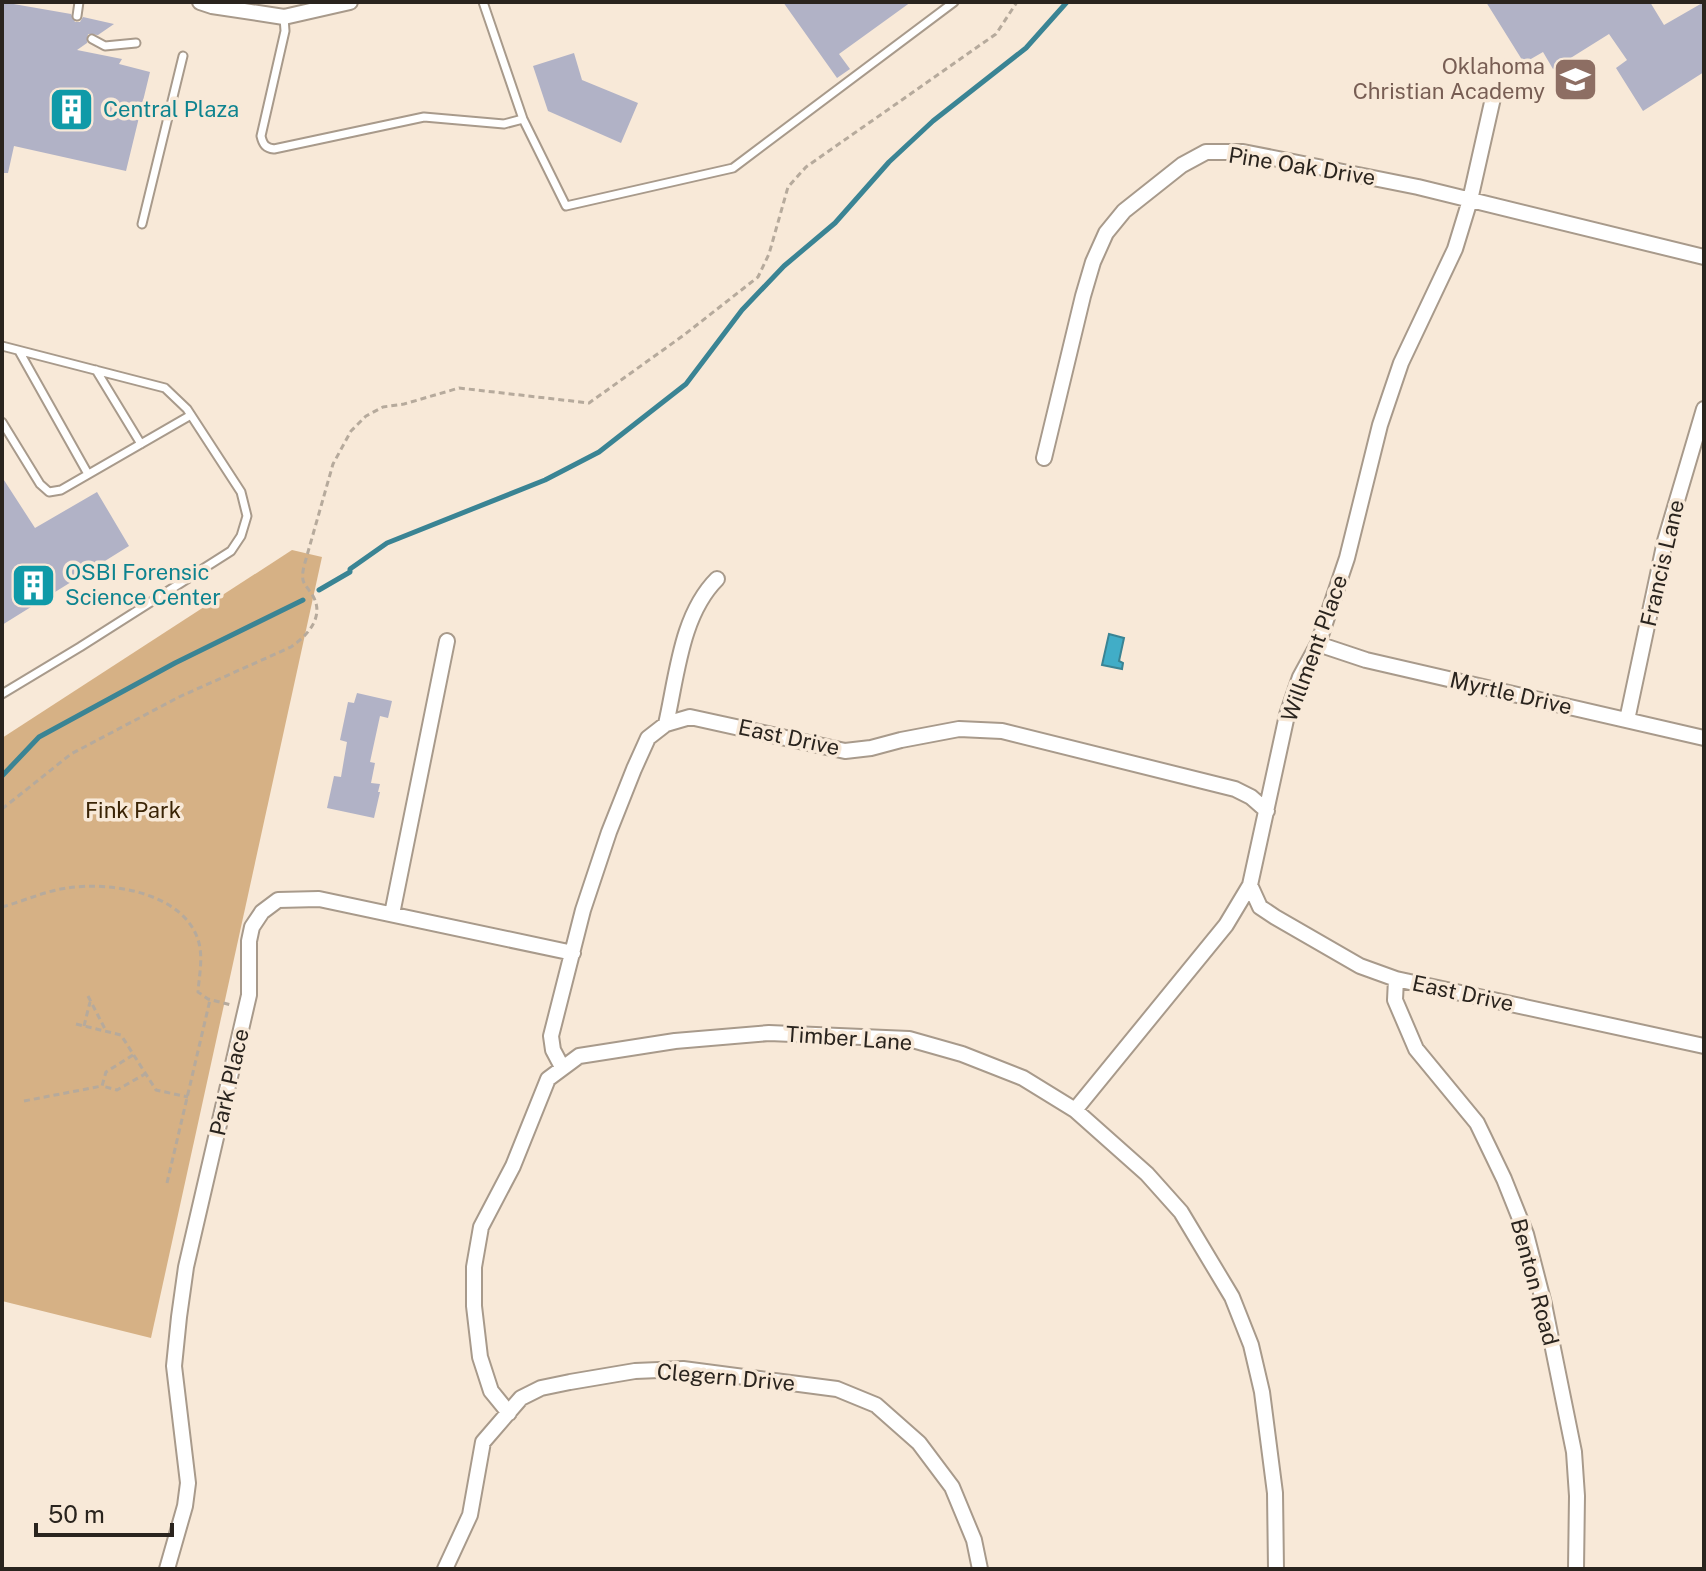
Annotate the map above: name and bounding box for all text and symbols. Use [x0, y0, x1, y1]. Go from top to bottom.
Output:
place label: Oklahoma Christian Academy [1353, 53, 1545, 104]
school or university icon: Oklahoma Christian Academy [1552, 55, 1600, 103]
building icon: Central Plaza [48, 85, 96, 133]
place label: Central Plaza [103, 96, 239, 122]
street label: Pine Oak Drive [1227, 142, 1377, 190]
street label: Francis Lane [1635, 497, 1689, 629]
place label: OSBI Forensic Science Center [65, 559, 221, 610]
building icon: OSBI Forensic Science Center [10, 561, 58, 609]
street label: Willment Place [1275, 571, 1353, 725]
street label: Myrtle Drive [1447, 666, 1575, 720]
street label: East Drive [736, 714, 842, 760]
park label: Fink Park [85, 797, 181, 823]
street label: East Drive [1410, 970, 1516, 1016]
street label: Timber Lane [785, 1021, 913, 1055]
street label: Park Place [204, 1026, 254, 1138]
street label: Benton Road [1506, 1216, 1564, 1348]
street label: Clegern Drive [656, 1358, 796, 1396]
scale bar [36, 1487, 172, 1537]
text: 50 m [48, 1500, 105, 1528]

